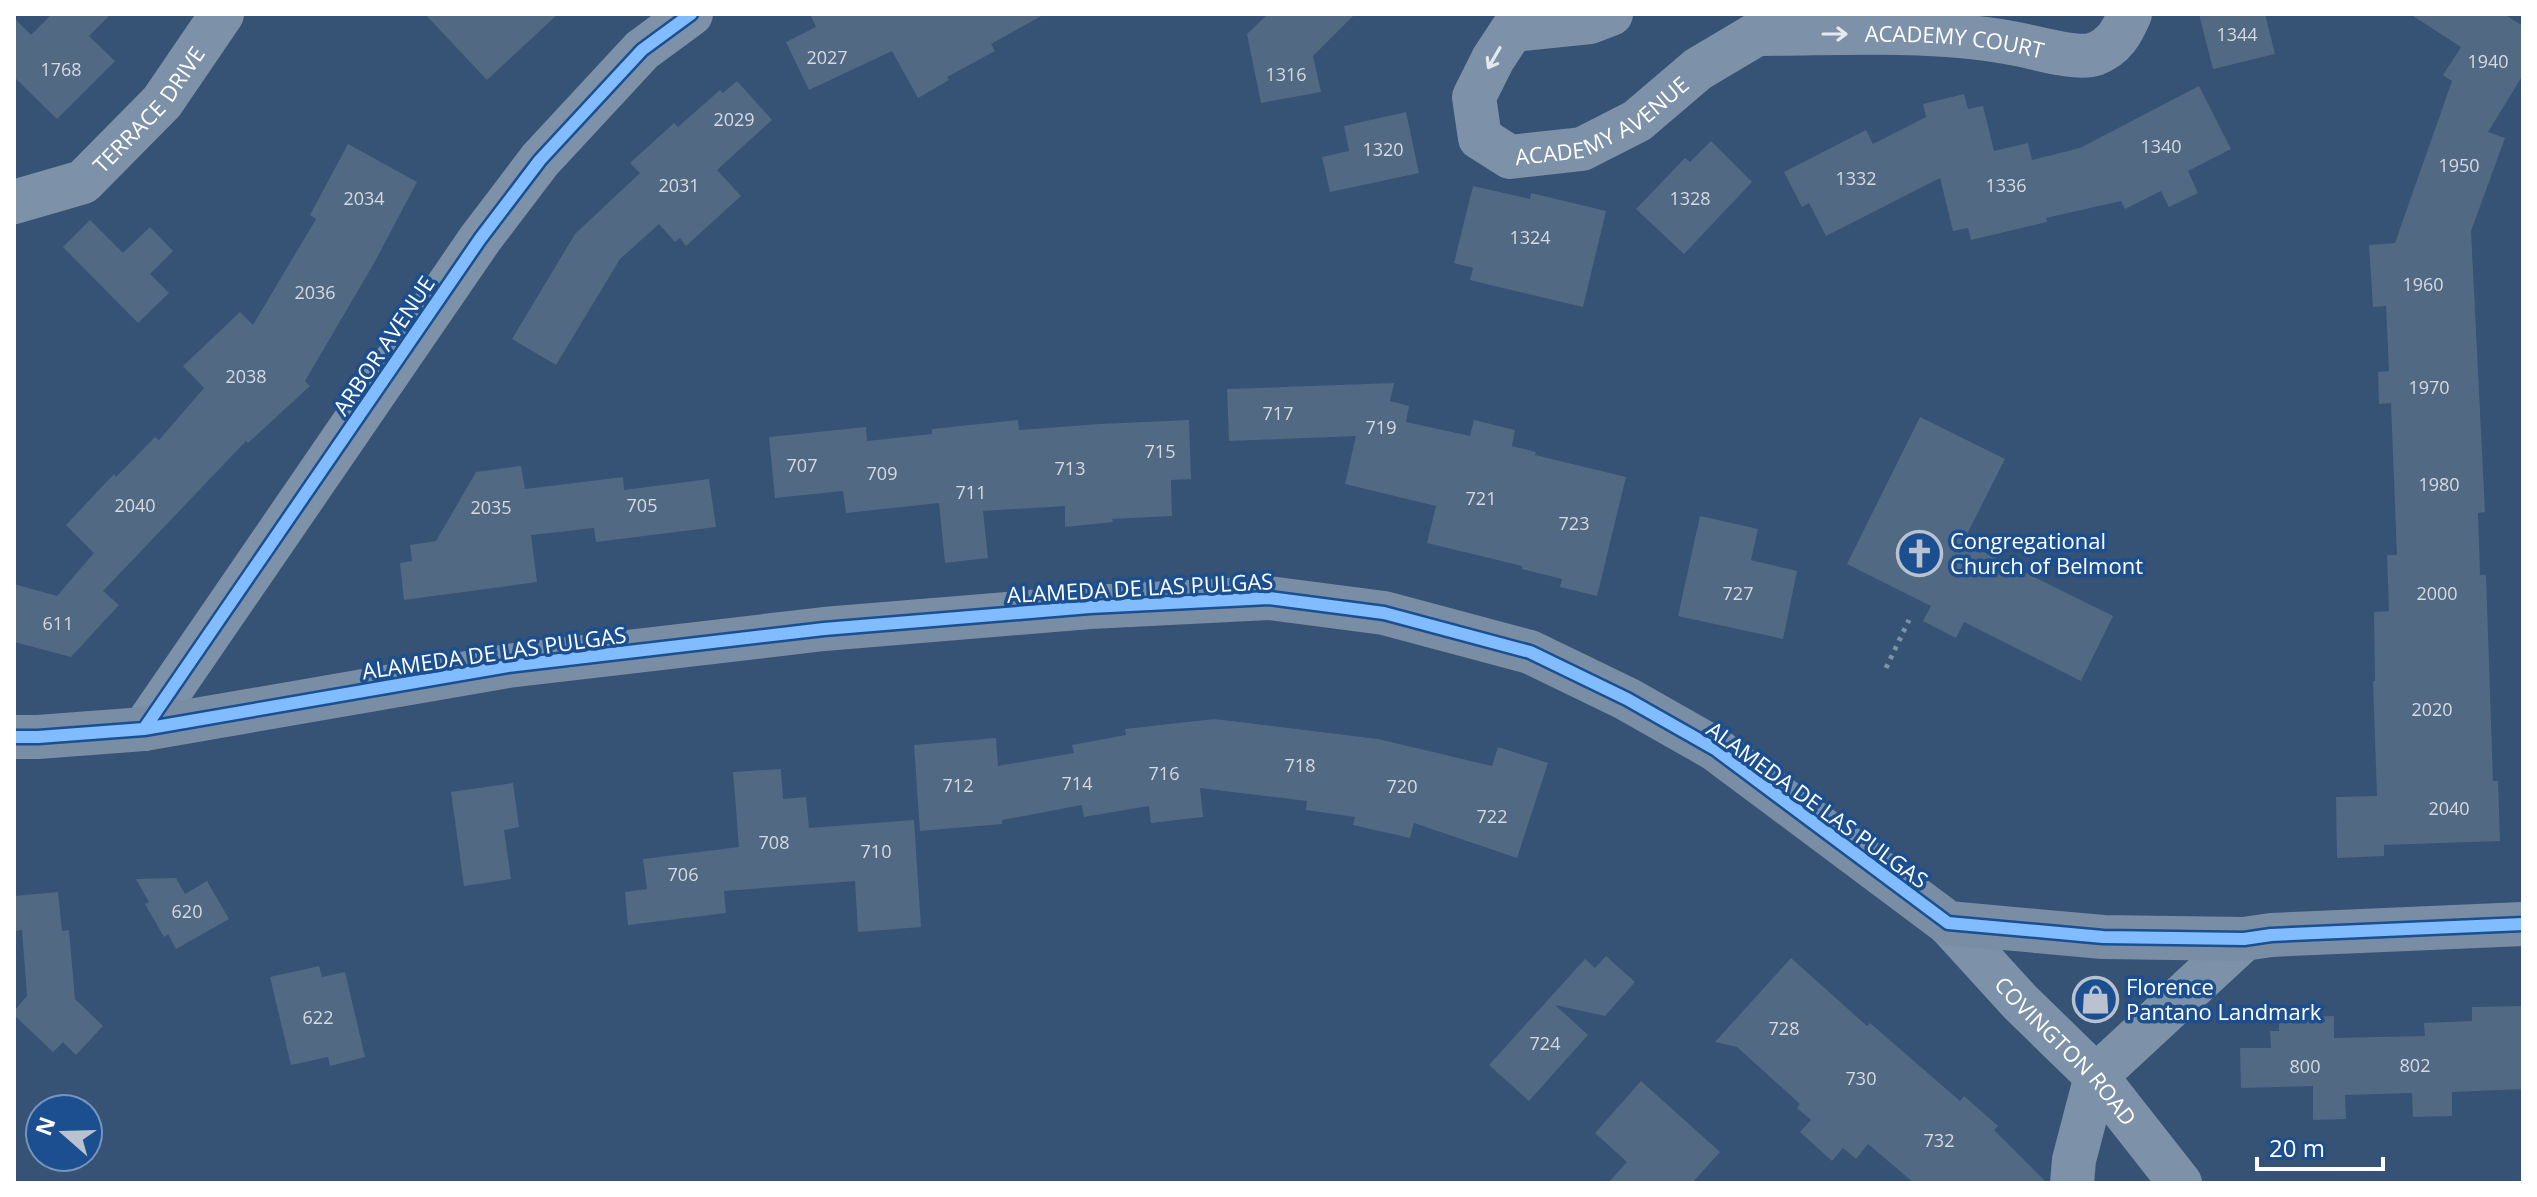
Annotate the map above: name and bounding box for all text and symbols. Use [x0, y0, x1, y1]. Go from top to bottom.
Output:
street label: ACADEMY COURT [1865, 18, 2047, 65]
house number: 1344 [2216, 22, 2258, 46]
one-way arrow [1821, 26, 1848, 42]
street label: TERRACE DRIVE [86, 40, 211, 179]
house number: 2027 [806, 45, 848, 69]
one-way arrow [1486, 46, 1502, 69]
house number: 1940 [2467, 49, 2509, 73]
house number: 1768 [40, 57, 82, 81]
house number: 1316 [1265, 62, 1307, 86]
street label: ACADEMY AVENUE [1513, 69, 1695, 171]
house number: 2029 [713, 107, 755, 131]
house number: 1340 [2140, 134, 2182, 158]
house number: 1320 [1362, 137, 1404, 161]
house number: 1950 [2438, 153, 2480, 177]
house number: 1332 [1835, 166, 1877, 190]
house number: 2031 [658, 173, 700, 197]
house number: 1336 [1985, 173, 2027, 197]
house number: 2034 [343, 186, 385, 210]
house number: 1328 [1669, 186, 1711, 210]
house number: 1324 [1509, 225, 1551, 249]
street label: ARBOR AVENUE [325, 269, 441, 421]
house number: 1960 [2402, 272, 2444, 296]
house number: 2036 [294, 280, 336, 304]
house number: 2038 [225, 364, 267, 388]
house number: 1970 [2408, 375, 2450, 399]
house number: 717 [1263, 401, 1293, 425]
house number: 719 [1366, 415, 1396, 439]
house number: 715 [1145, 439, 1175, 463]
house number: 707 [787, 453, 817, 477]
house number: 713 [1055, 456, 1085, 480]
house number: 709 [867, 461, 897, 485]
house number: 1980 [2418, 472, 2460, 496]
house number: 711 [956, 480, 986, 504]
house number: 721 [1466, 486, 1496, 510]
house number: 2040 [114, 493, 156, 517]
house number: 705 [627, 493, 657, 517]
house number: 2035 [470, 495, 512, 519]
house number: 723 [1559, 511, 1589, 535]
place label: Congregational Church of Belmont [1950, 525, 2143, 580]
church icon: Congregational Church of Belmont [1895, 529, 1943, 577]
street label: ALAMEDA DE LAS PULGAS [1006, 565, 1274, 609]
house number: 727 [1723, 581, 1753, 605]
house number: 2000 [2416, 581, 2458, 605]
house number: 611 [43, 611, 73, 635]
street label: ALAMEDA DE LAS PULGAS [360, 619, 628, 685]
house number: 2020 [2411, 697, 2453, 721]
street label: ALAMEDA DE LAS PULGAS [1701, 713, 1935, 895]
house number: 718 [1285, 753, 1315, 777]
house number: 716 [1149, 761, 1179, 785]
house number: 714 [1062, 771, 1092, 795]
house number: 712 [943, 773, 973, 797]
house number: 720 [1387, 774, 1417, 798]
house number: 2040 [2428, 796, 2470, 820]
house number: 722 [1477, 804, 1507, 828]
house number: 708 [759, 830, 789, 854]
house number: 710 [861, 839, 891, 863]
house number: 706 [668, 862, 698, 886]
house number: 620 [172, 899, 202, 923]
street label: COVINGTON ROAD [1988, 969, 2144, 1131]
place label: Florence Pantano Landmark [2126, 971, 2322, 1026]
shop icon: Florence Pantano Landmark [2071, 975, 2119, 1023]
house number: 622 [303, 1005, 333, 1029]
house number: 728 [1769, 1016, 1799, 1040]
house number: 724 [1530, 1031, 1560, 1055]
house number: 802 [2400, 1053, 2430, 1077]
house number: 800 [2290, 1054, 2320, 1078]
house number: 730 [1846, 1066, 1876, 1090]
north arrow [24, 1093, 104, 1173]
text: N [27, 1112, 61, 1139]
scale bar [2257, 1121, 2383, 1171]
house number: 732 [1924, 1128, 1954, 1152]
text: 20 m [2269, 1131, 2325, 1164]

